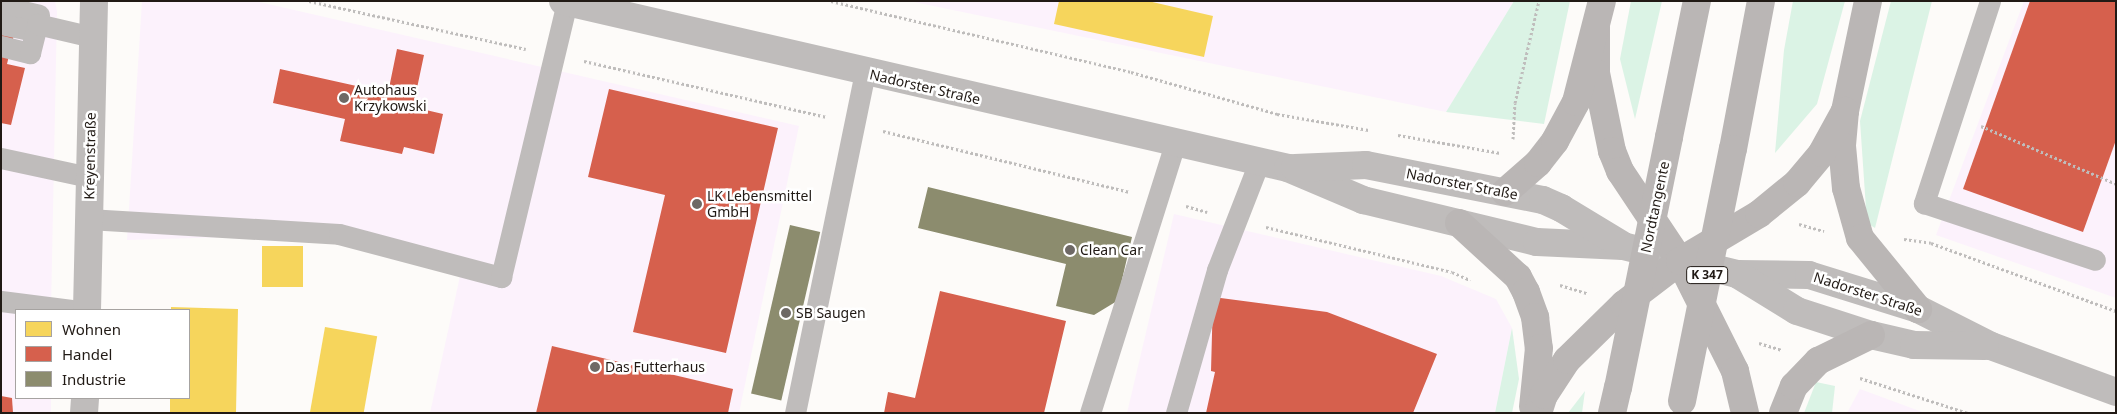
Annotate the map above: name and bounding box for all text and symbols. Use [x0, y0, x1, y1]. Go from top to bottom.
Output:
street label: Nadorster Straße [868, 66, 982, 108]
place label: Autohaus Krzykowski [354, 82, 427, 114]
marker: Autohaus Krzykowski [338, 92, 350, 104]
street label: Kreyenstraße [81, 112, 99, 200]
street label: Nordtangente [1637, 160, 1673, 254]
street label: Nadorster Straße [1405, 165, 1519, 203]
place label: LK Lebensmittel GmbH [707, 188, 812, 220]
marker: LK Lebensmittel GmbH [691, 198, 703, 210]
place label: Clean Car [1080, 242, 1143, 258]
marker: Clean Car [1064, 244, 1076, 256]
road number: K 347 [1686, 266, 1728, 284]
street label: Nadorster Straße [1812, 269, 1924, 319]
place label: SB Saugen [796, 305, 866, 321]
marker: SB Saugen [780, 307, 792, 319]
legend [15, 309, 190, 399]
text: Wohnen [62, 319, 121, 339]
text: Handel [62, 344, 112, 364]
place label: Das Futterhaus [605, 359, 705, 375]
marker: Das Futterhaus [589, 361, 601, 373]
text: Industrie [62, 369, 126, 389]

